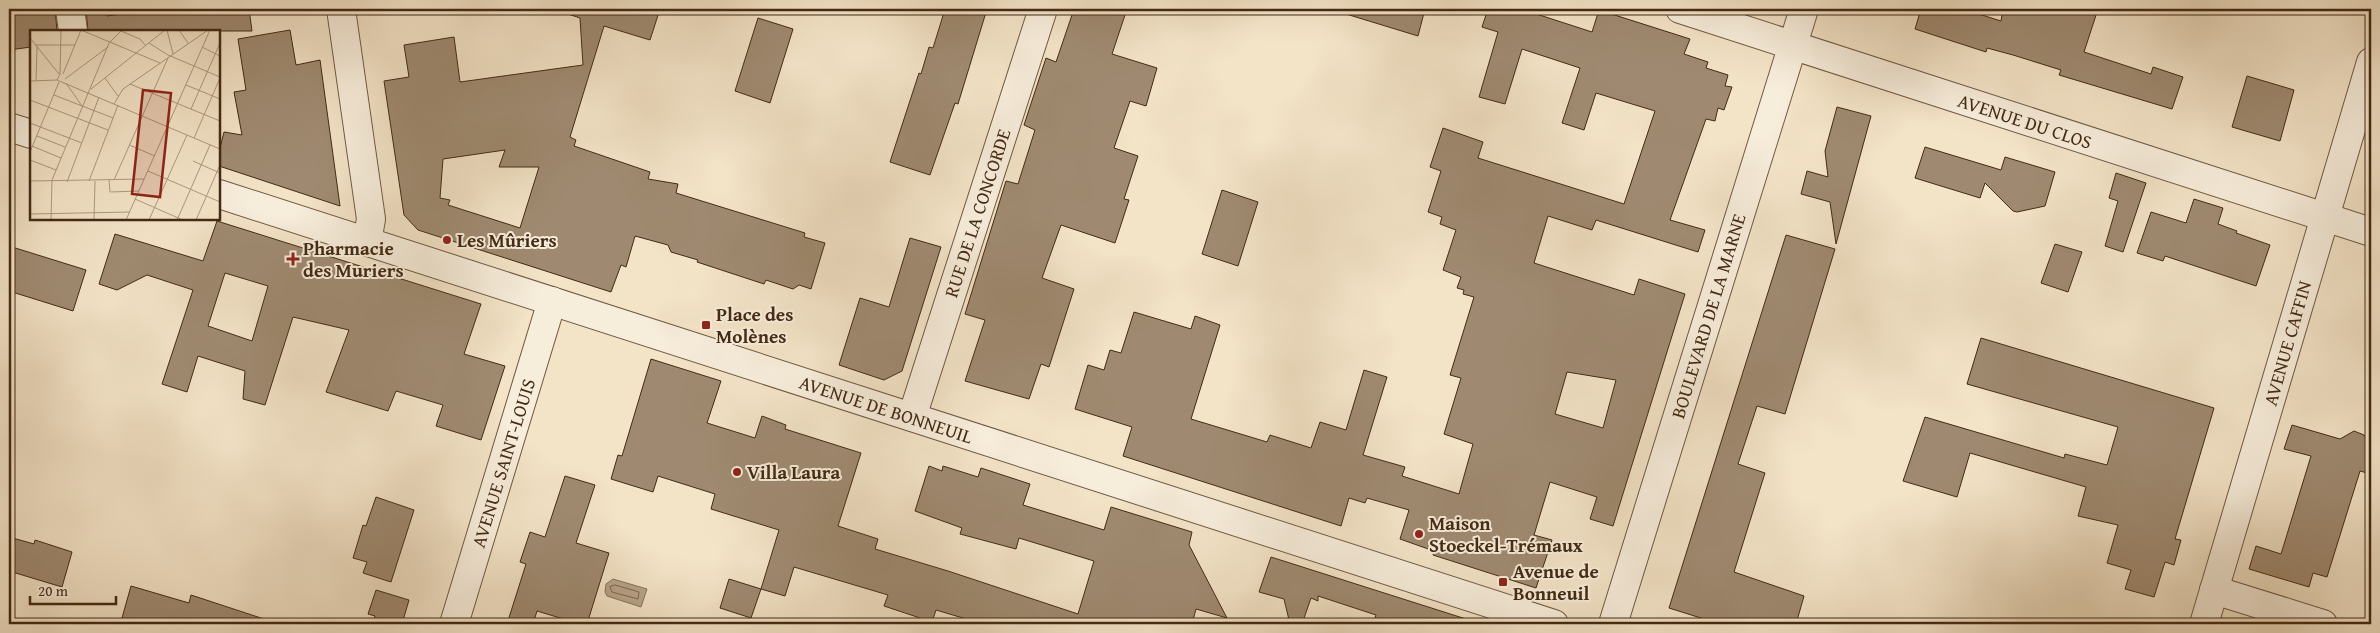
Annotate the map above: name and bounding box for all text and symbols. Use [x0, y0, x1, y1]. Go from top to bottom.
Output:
inset map [30, 30, 220, 220]
street label: AVENUE DU CLOS [1954, 86, 2096, 156]
street label: RUE DE LA CONCORDE [937, 125, 1018, 301]
street label: BOULEVARD DE LA MARNE [1663, 210, 1753, 422]
place label: Les Mûriers [457, 226, 557, 254]
place label: Pharmacie des Muriers [303, 234, 404, 284]
marker: Les Mûriers [441, 234, 453, 246]
marker: Pharmacie des Muriers [287, 253, 299, 265]
street label: AVENUE CAFFIN [2256, 277, 2318, 409]
place label: Place des Molènes [716, 300, 793, 350]
marker: Place des Molènes [700, 319, 712, 331]
street label: AVENUE DE BONNEUIL [796, 368, 976, 450]
street label: AVENUE SAINT-LOUIS [464, 375, 542, 551]
place label: Villa Laura [747, 458, 840, 486]
marker: Villa Laura [731, 466, 743, 478]
place label: Maison Stoeckel-Trémaux [1429, 509, 1583, 559]
marker: Maison Stoeckel-Trémaux [1413, 528, 1425, 540]
place label: Avenue de Bonneuil [1513, 557, 1599, 607]
scale bar [30, 573, 116, 605]
marker: Avenue de Bonneuil [1497, 576, 1509, 588]
text: 20 m [38, 580, 69, 601]

